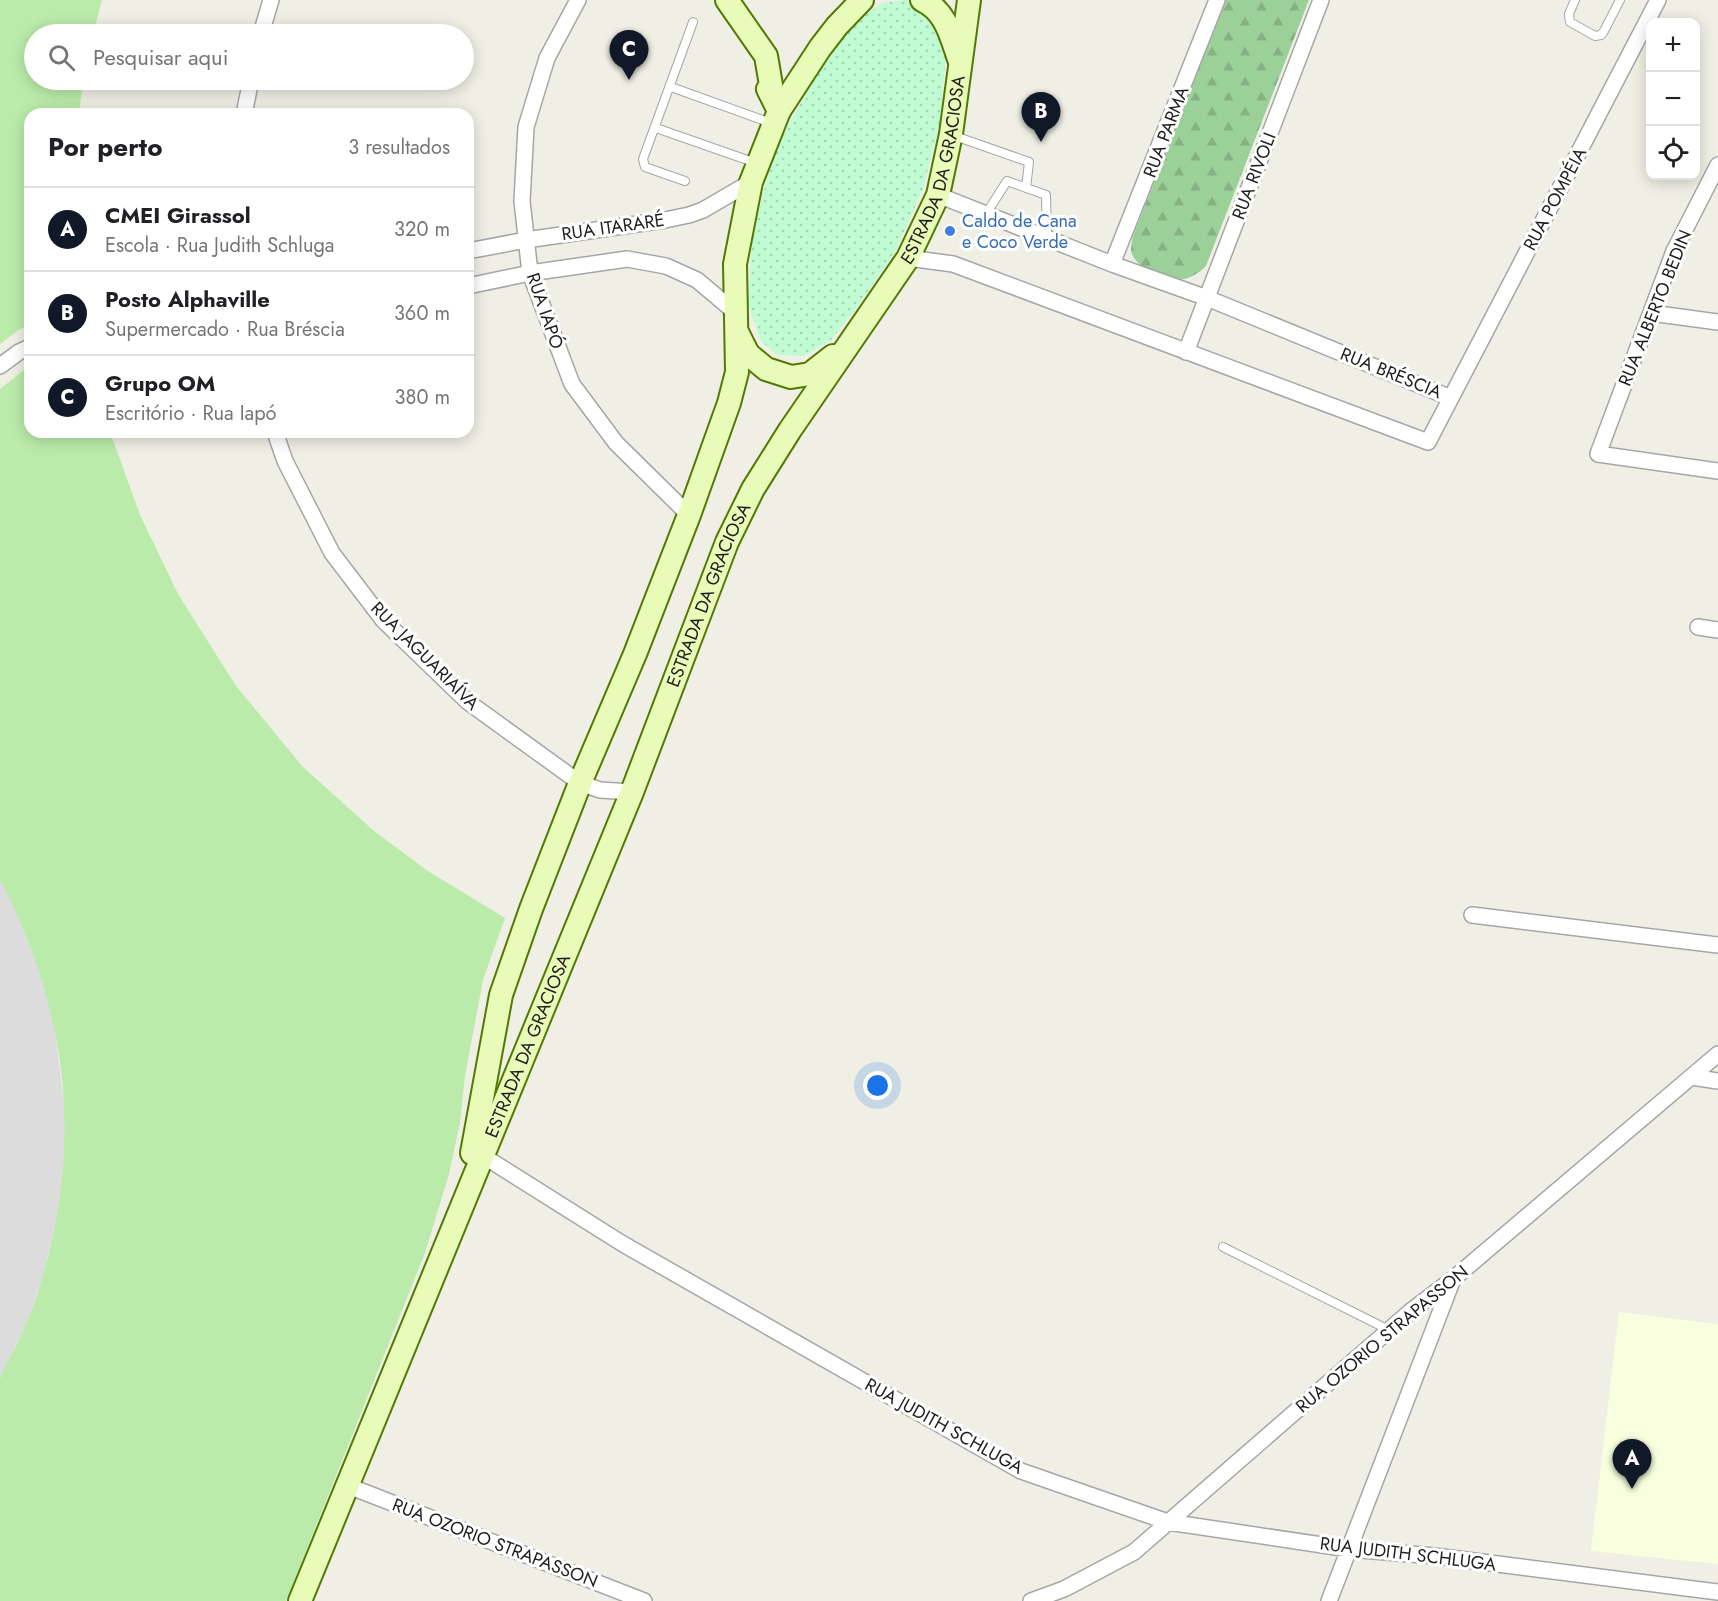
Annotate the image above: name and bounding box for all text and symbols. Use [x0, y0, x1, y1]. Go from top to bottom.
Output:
map controls [1646, 18, 1700, 180]
button: + [1646, 18, 1700, 72]
search box [24, 24, 474, 90]
pin: C [610, 31, 648, 80]
icon: search [45, 41, 78, 74]
text: Pesquisar aqui [93, 41, 228, 73]
button: − [1646, 72, 1700, 126]
street label: ESTRADA DA GRACIOSA [894, 74, 972, 270]
street label: RUA PARMA [1137, 83, 1195, 181]
pin: B [1022, 92, 1060, 142]
button: locate [1646, 126, 1700, 180]
text: Por perto [48, 128, 162, 166]
street label: RUA RIVOLI [1225, 129, 1283, 223]
text: 3 resultados [348, 133, 450, 162]
street label: RUA POMPÉIA [1517, 143, 1593, 255]
text: CMEI Girassol [105, 199, 251, 231]
street label: RUA ITARARÉ [560, 207, 666, 247]
place label: Caldo de Cana e Coco Verde [962, 208, 1077, 255]
text: A [60, 215, 75, 244]
text: 320 m [394, 215, 450, 244]
marker: Caldo de Cana e Coco Verde [943, 224, 957, 238]
street label: RUA ALBERTO BEDIN [1612, 226, 1698, 390]
text: Escola · Rua Judith Schluga [105, 231, 334, 260]
street label: RUA IAPÓ [520, 269, 570, 353]
text: Posto Alphaville [105, 283, 270, 315]
text: B [61, 299, 74, 328]
text: 360 m [394, 299, 450, 328]
text: Supermercado · Rua Bréscia [105, 315, 345, 344]
street label: RUA BRÉSCIA [1336, 341, 1446, 405]
text: Grupo OM [105, 367, 215, 399]
text: C [60, 383, 75, 412]
text: 380 m [395, 383, 450, 412]
text: Escritório · Rua Iapó [105, 399, 277, 428]
street label: ESTRADA DA GRACIOSA [660, 498, 757, 691]
street label: RUA JAGUARIAÍVA [365, 596, 485, 716]
street label: ESTRADA DA GRACIOSA [479, 950, 577, 1142]
your location [863, 1071, 892, 1100]
street label: RUA OZORIO STRAPASSON [1290, 1259, 1474, 1419]
street label: RUA JUDITH SCHLUGA [860, 1372, 1028, 1480]
pin: A [1612, 1440, 1652, 1489]
street label: RUA OZORIO STRAPASSON [389, 1492, 601, 1594]
street label: RUA JUDITH SCHLUGA [1318, 1530, 1498, 1578]

